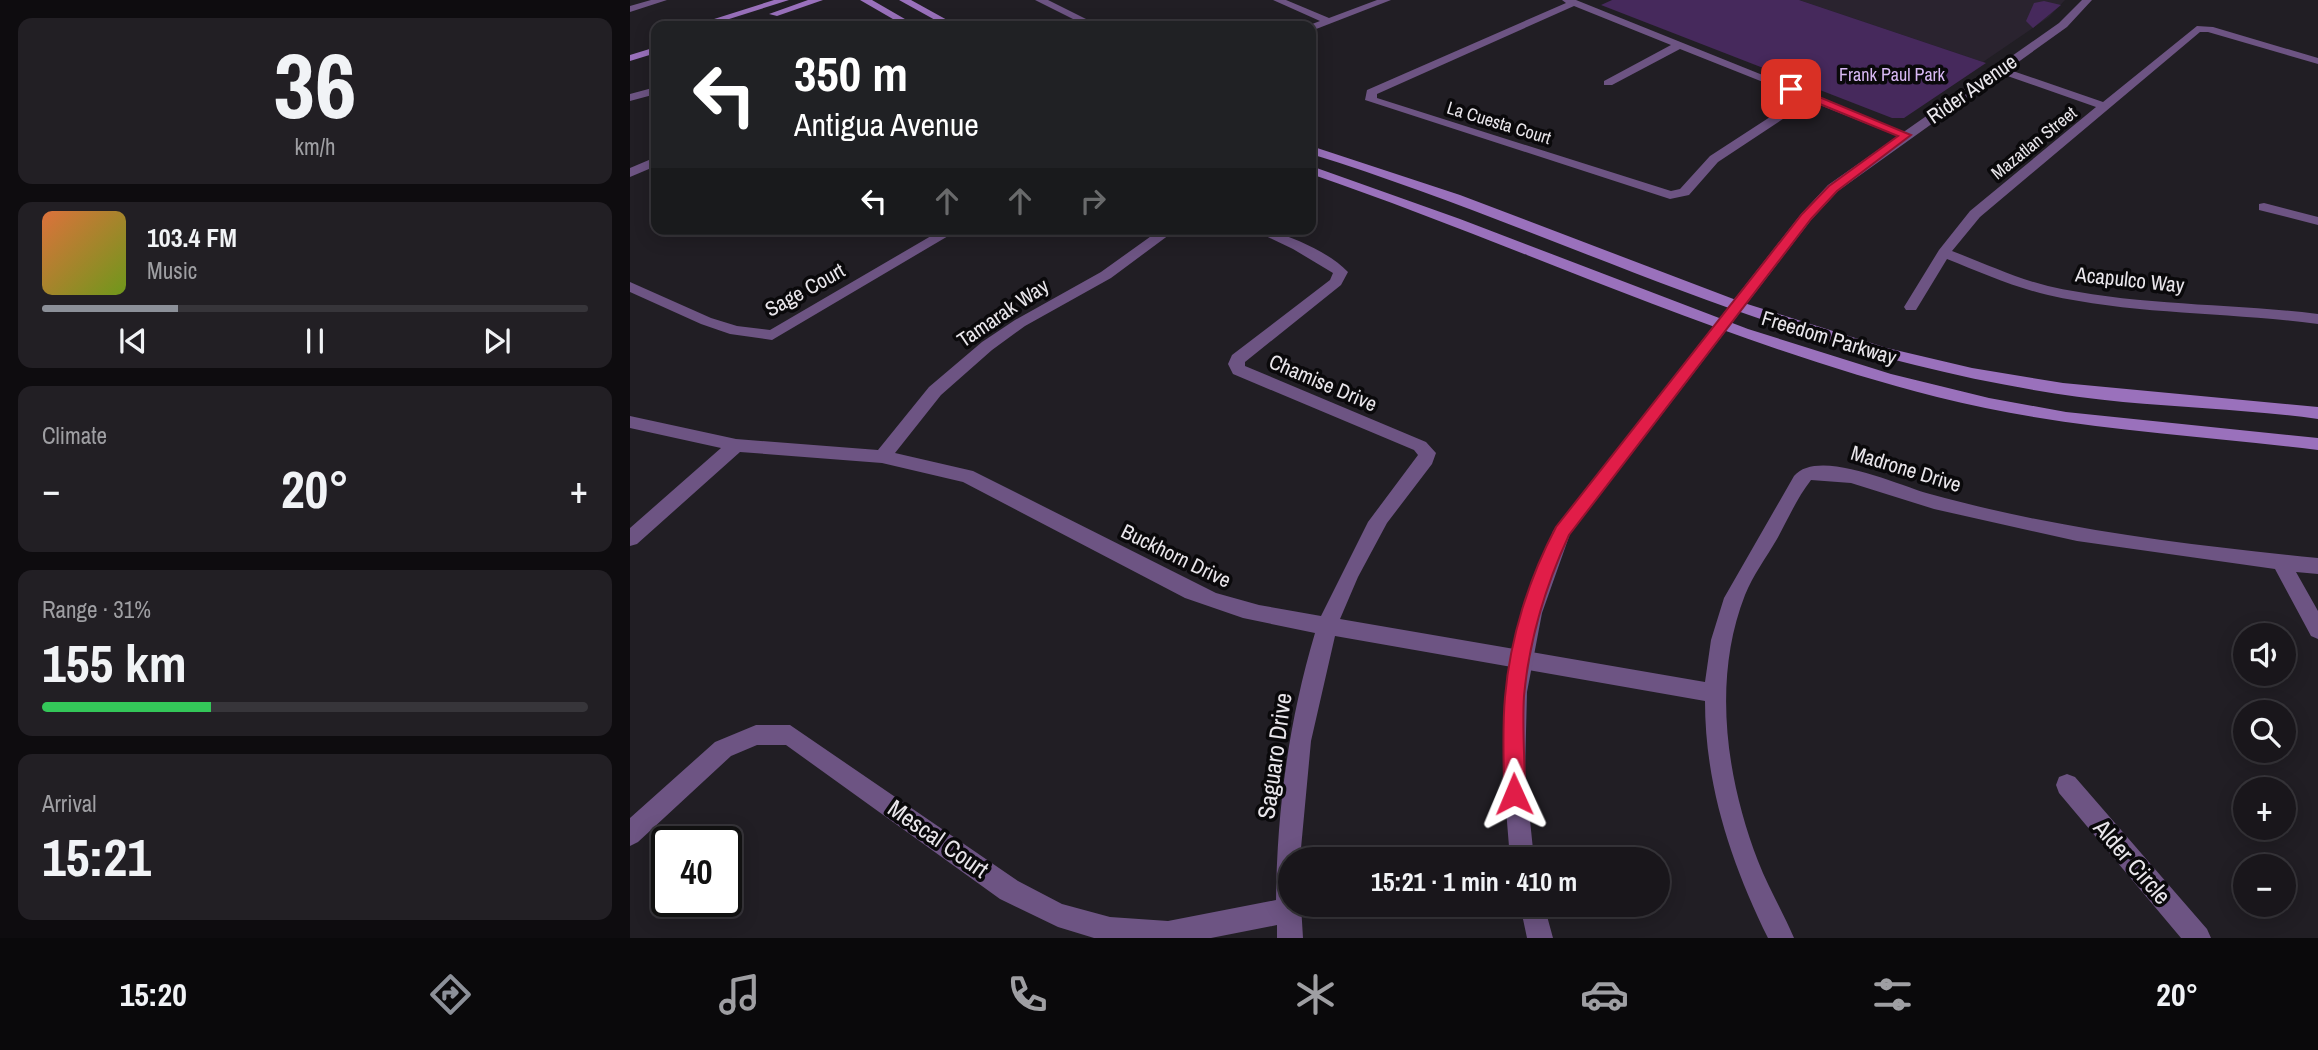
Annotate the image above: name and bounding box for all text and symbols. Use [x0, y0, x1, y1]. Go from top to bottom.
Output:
text: 36 [274, 24, 357, 146]
text: 350 m [794, 40, 908, 106]
street label: Rider Avenue [1921, 47, 2023, 130]
icon: left [679, 49, 770, 140]
pin [1761, 59, 1821, 119]
park label: Frank Paul Park [1839, 62, 1946, 87]
icon: arrive [1772, 70, 1810, 108]
street label: La Cuesta Court [1444, 95, 1554, 150]
street label: Mazatlan Street [1986, 100, 2082, 185]
text: Antigua Avenue [794, 103, 979, 146]
text: km/h [295, 131, 335, 162]
icon: left [855, 182, 893, 220]
icon: ahead [928, 182, 966, 220]
icon: ahead [1001, 182, 1039, 220]
icon: right [1074, 182, 1112, 220]
text: 103.4 FM [147, 220, 237, 255]
text: Music [147, 255, 197, 286]
street label: Sage Court [760, 256, 850, 323]
street label: Acapulco Way [2073, 259, 2186, 300]
street label: Tamarak Way [951, 271, 1055, 354]
street label: Freedom Parkway [1758, 303, 1901, 372]
icon: previous [114, 322, 152, 360]
icon: pause [296, 322, 334, 360]
icon: next [478, 322, 516, 360]
street label: Chamise Drive [1265, 347, 1382, 418]
text: Climate [42, 420, 107, 451]
street label: Madrone Drive [1847, 438, 1965, 499]
text: 20° [281, 454, 349, 524]
text: − [42, 464, 60, 515]
text: + [570, 464, 588, 515]
street label: Buckhorn Drive [1117, 517, 1236, 595]
text: Range · 31% [42, 594, 151, 625]
map controls [2233, 623, 2296, 917]
button: sound [2233, 623, 2296, 686]
text: 155 km [42, 628, 187, 698]
street label: Saguaro Drive [1249, 691, 1299, 821]
button: search [2233, 700, 2296, 763]
position arrow [1477, 757, 1551, 831]
button: + [2233, 777, 2296, 840]
text: Arrival [42, 788, 97, 819]
street label: Mescal Court [882, 792, 996, 885]
street label: Alder Circle [2086, 811, 2179, 911]
text: 15:21 [42, 822, 151, 892]
speed limit sign: 40 [651, 826, 742, 917]
button: − [2233, 854, 2296, 917]
text: 15:21 · 1 min · 410 m [1371, 864, 1577, 899]
icon: directions [426, 970, 475, 1019]
icon: music [715, 970, 764, 1019]
icon: phone [1003, 970, 1052, 1019]
icon: climate [1291, 970, 1340, 1019]
icon: car [1580, 970, 1629, 1019]
icon: filters [1868, 970, 1917, 1019]
text: 15:20 [120, 973, 187, 1016]
text: 20° [2156, 973, 2198, 1016]

